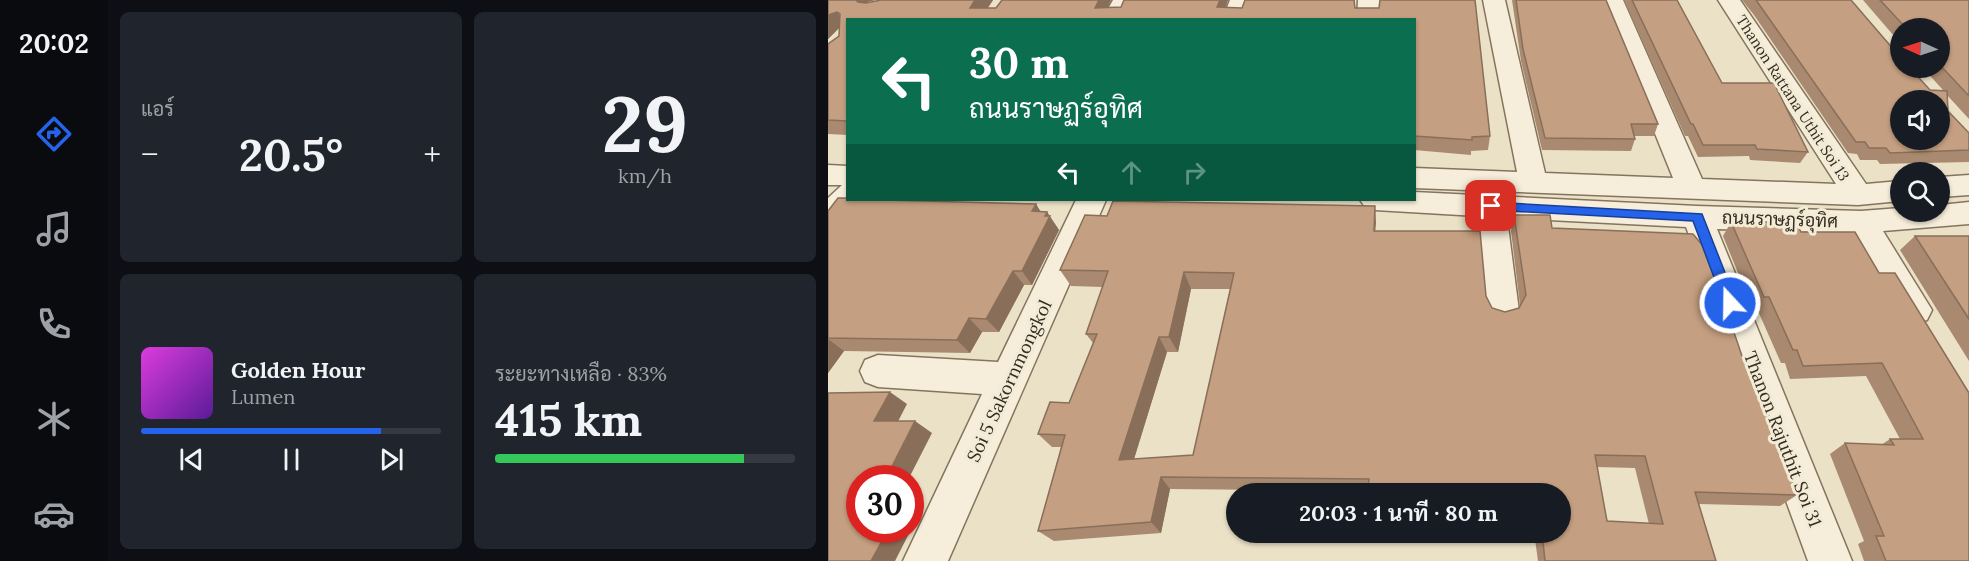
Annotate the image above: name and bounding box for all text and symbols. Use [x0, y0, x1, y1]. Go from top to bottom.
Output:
street label: Thanon Rattana Uthit Soi 13 [1732, 11, 1854, 185]
north arrow [1890, 18, 1950, 78]
map controls [1890, 18, 1950, 222]
text: 20:02 [19, 26, 89, 60]
text: 30 m [969, 36, 1069, 90]
icon: left [870, 42, 948, 120]
text: 29 [602, 74, 688, 173]
button: sound [1890, 90, 1950, 150]
text: ถนนราษฏร์อุทิศ [969, 91, 1143, 125]
text: แอร์ [141, 96, 174, 121]
icon: directions [33, 113, 75, 155]
text: 20.5° [239, 126, 343, 183]
text: − [141, 133, 159, 175]
text: + [423, 133, 441, 175]
icon: left [1052, 156, 1085, 189]
icon: ahead [1115, 156, 1148, 189]
icon: right [1178, 156, 1211, 189]
button: search [1890, 162, 1950, 222]
text: km/h [618, 163, 672, 188]
pin [1465, 180, 1516, 231]
icon: arrive [1474, 189, 1507, 222]
street label: ถนนราษฏร์อุทิศ [1722, 204, 1838, 234]
icon: music [33, 208, 75, 250]
position arrow [1698, 271, 1762, 335]
street label: Soi 5 Sakornmongkol [961, 296, 1057, 466]
icon: phone [33, 303, 75, 345]
street label: Thanon Rajuthit Soi 31 [1739, 348, 1827, 530]
text: Golden Hour [231, 356, 365, 384]
text: ระยะทางเหลือ · 83% [495, 361, 667, 386]
text: Lumen [231, 384, 295, 409]
text: 415 km [495, 391, 642, 448]
icon: climate [33, 398, 75, 440]
icon: previous [175, 443, 208, 476]
icon: pause [275, 443, 308, 476]
icon: next [375, 443, 408, 476]
speed limit sign: 30 [846, 465, 924, 543]
icon: car [33, 493, 75, 535]
text: 20:03 · 1 นาที · 80 m [1299, 499, 1498, 527]

